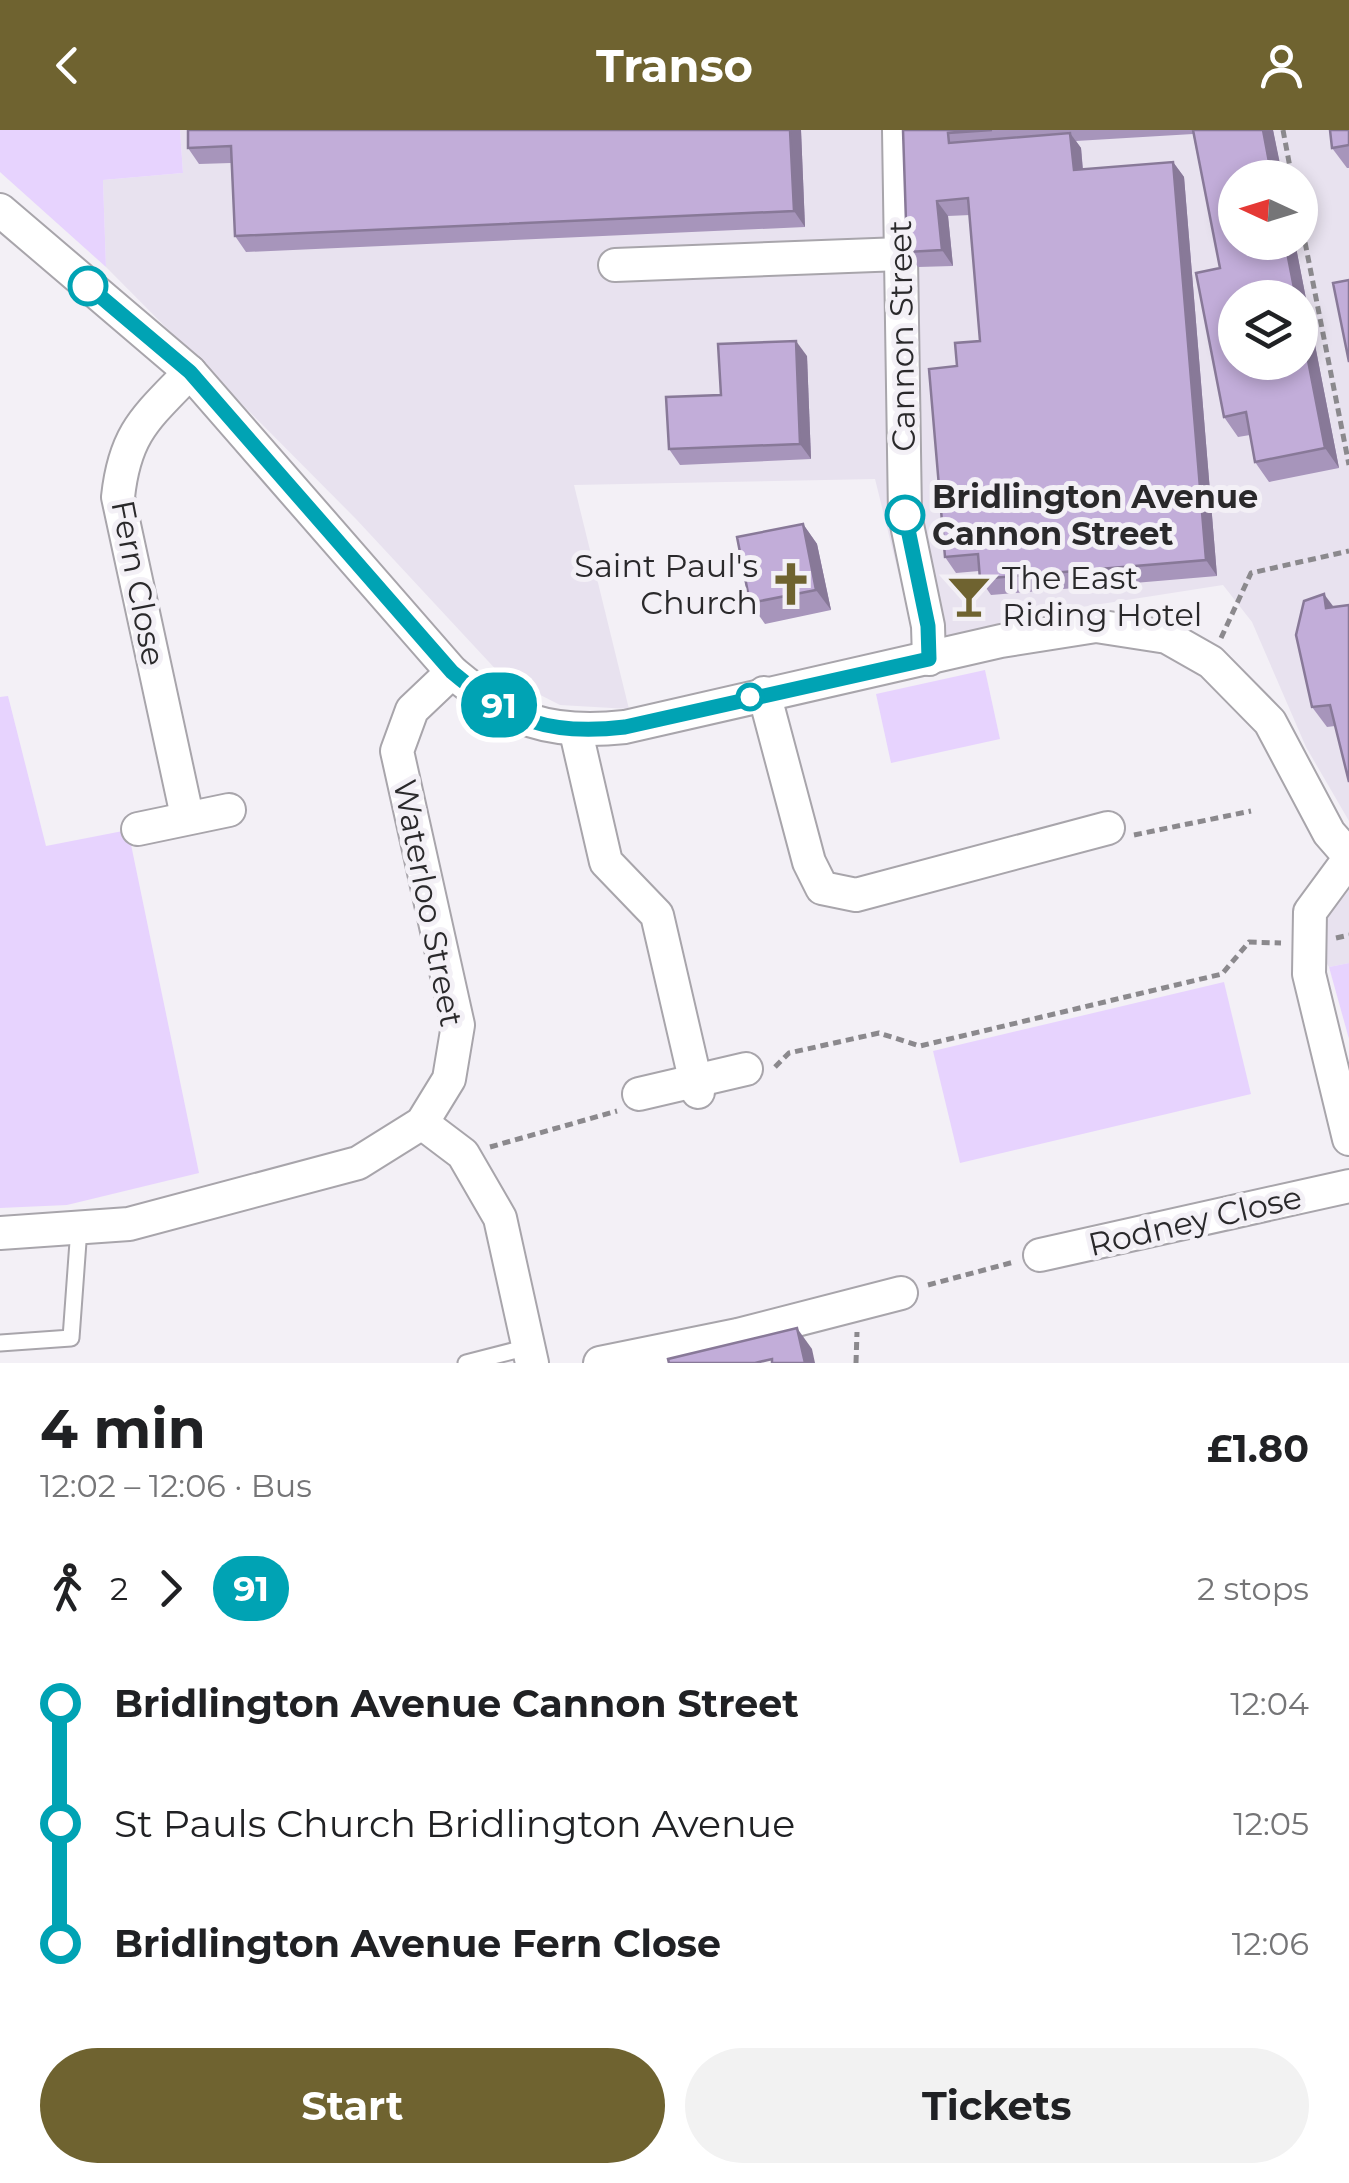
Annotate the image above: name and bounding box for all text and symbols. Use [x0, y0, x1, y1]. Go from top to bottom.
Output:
icon: back [40, 38, 95, 93]
text: Transo [596, 38, 753, 93]
icon: person [1254, 38, 1309, 93]
north arrow [1218, 160, 1318, 260]
map controls [1218, 160, 1318, 380]
street label: Cannon Street [880, 220, 923, 452]
unlabelled marker [69, 267, 107, 305]
button: layers [1218, 280, 1318, 380]
place label: Bridlington Avenue Cannon Street [932, 477, 1258, 553]
marker: Bridlington Avenue Cannon Street [886, 496, 924, 534]
street label: Fern Close [103, 497, 174, 669]
place label: Saint Paul's Church [574, 546, 758, 622]
place label: The East Riding Hotel [1002, 558, 1202, 634]
church icon: Saint Paul's Church [767, 560, 815, 608]
bar icon: The East Riding Hotel [945, 572, 993, 620]
line badge: 91 [454, 672, 544, 738]
text: 91 [481, 684, 517, 727]
unlabelled marker [737, 684, 763, 710]
street label: Waterloo Street [385, 776, 472, 1030]
street label: Rodney Close [1084, 1177, 1305, 1264]
text: 4 min [40, 1395, 206, 1462]
text: £1.80 [1207, 1425, 1309, 1472]
text: 12:02 – 12:06 · Bus [40, 1466, 312, 1505]
icon: walk [40, 1561, 95, 1616]
icon: forward [143, 1561, 198, 1616]
text: 91 [233, 1567, 269, 1610]
text: 2 [110, 1569, 128, 1608]
text: 2 stops [1197, 1569, 1309, 1608]
text: Bridlington Avenue Cannon Street [114, 1680, 799, 1727]
text: 12:04 [1230, 1684, 1309, 1723]
text: St Pauls Church Bridlington Avenue [114, 1800, 795, 1847]
text: 12:05 [1233, 1804, 1309, 1843]
text: Bridlington Avenue Fern Close [114, 1920, 721, 1967]
text: 12:06 [1232, 1924, 1309, 1963]
button: Start [40, 2048, 665, 2163]
button: Tickets [685, 2048, 1309, 2163]

